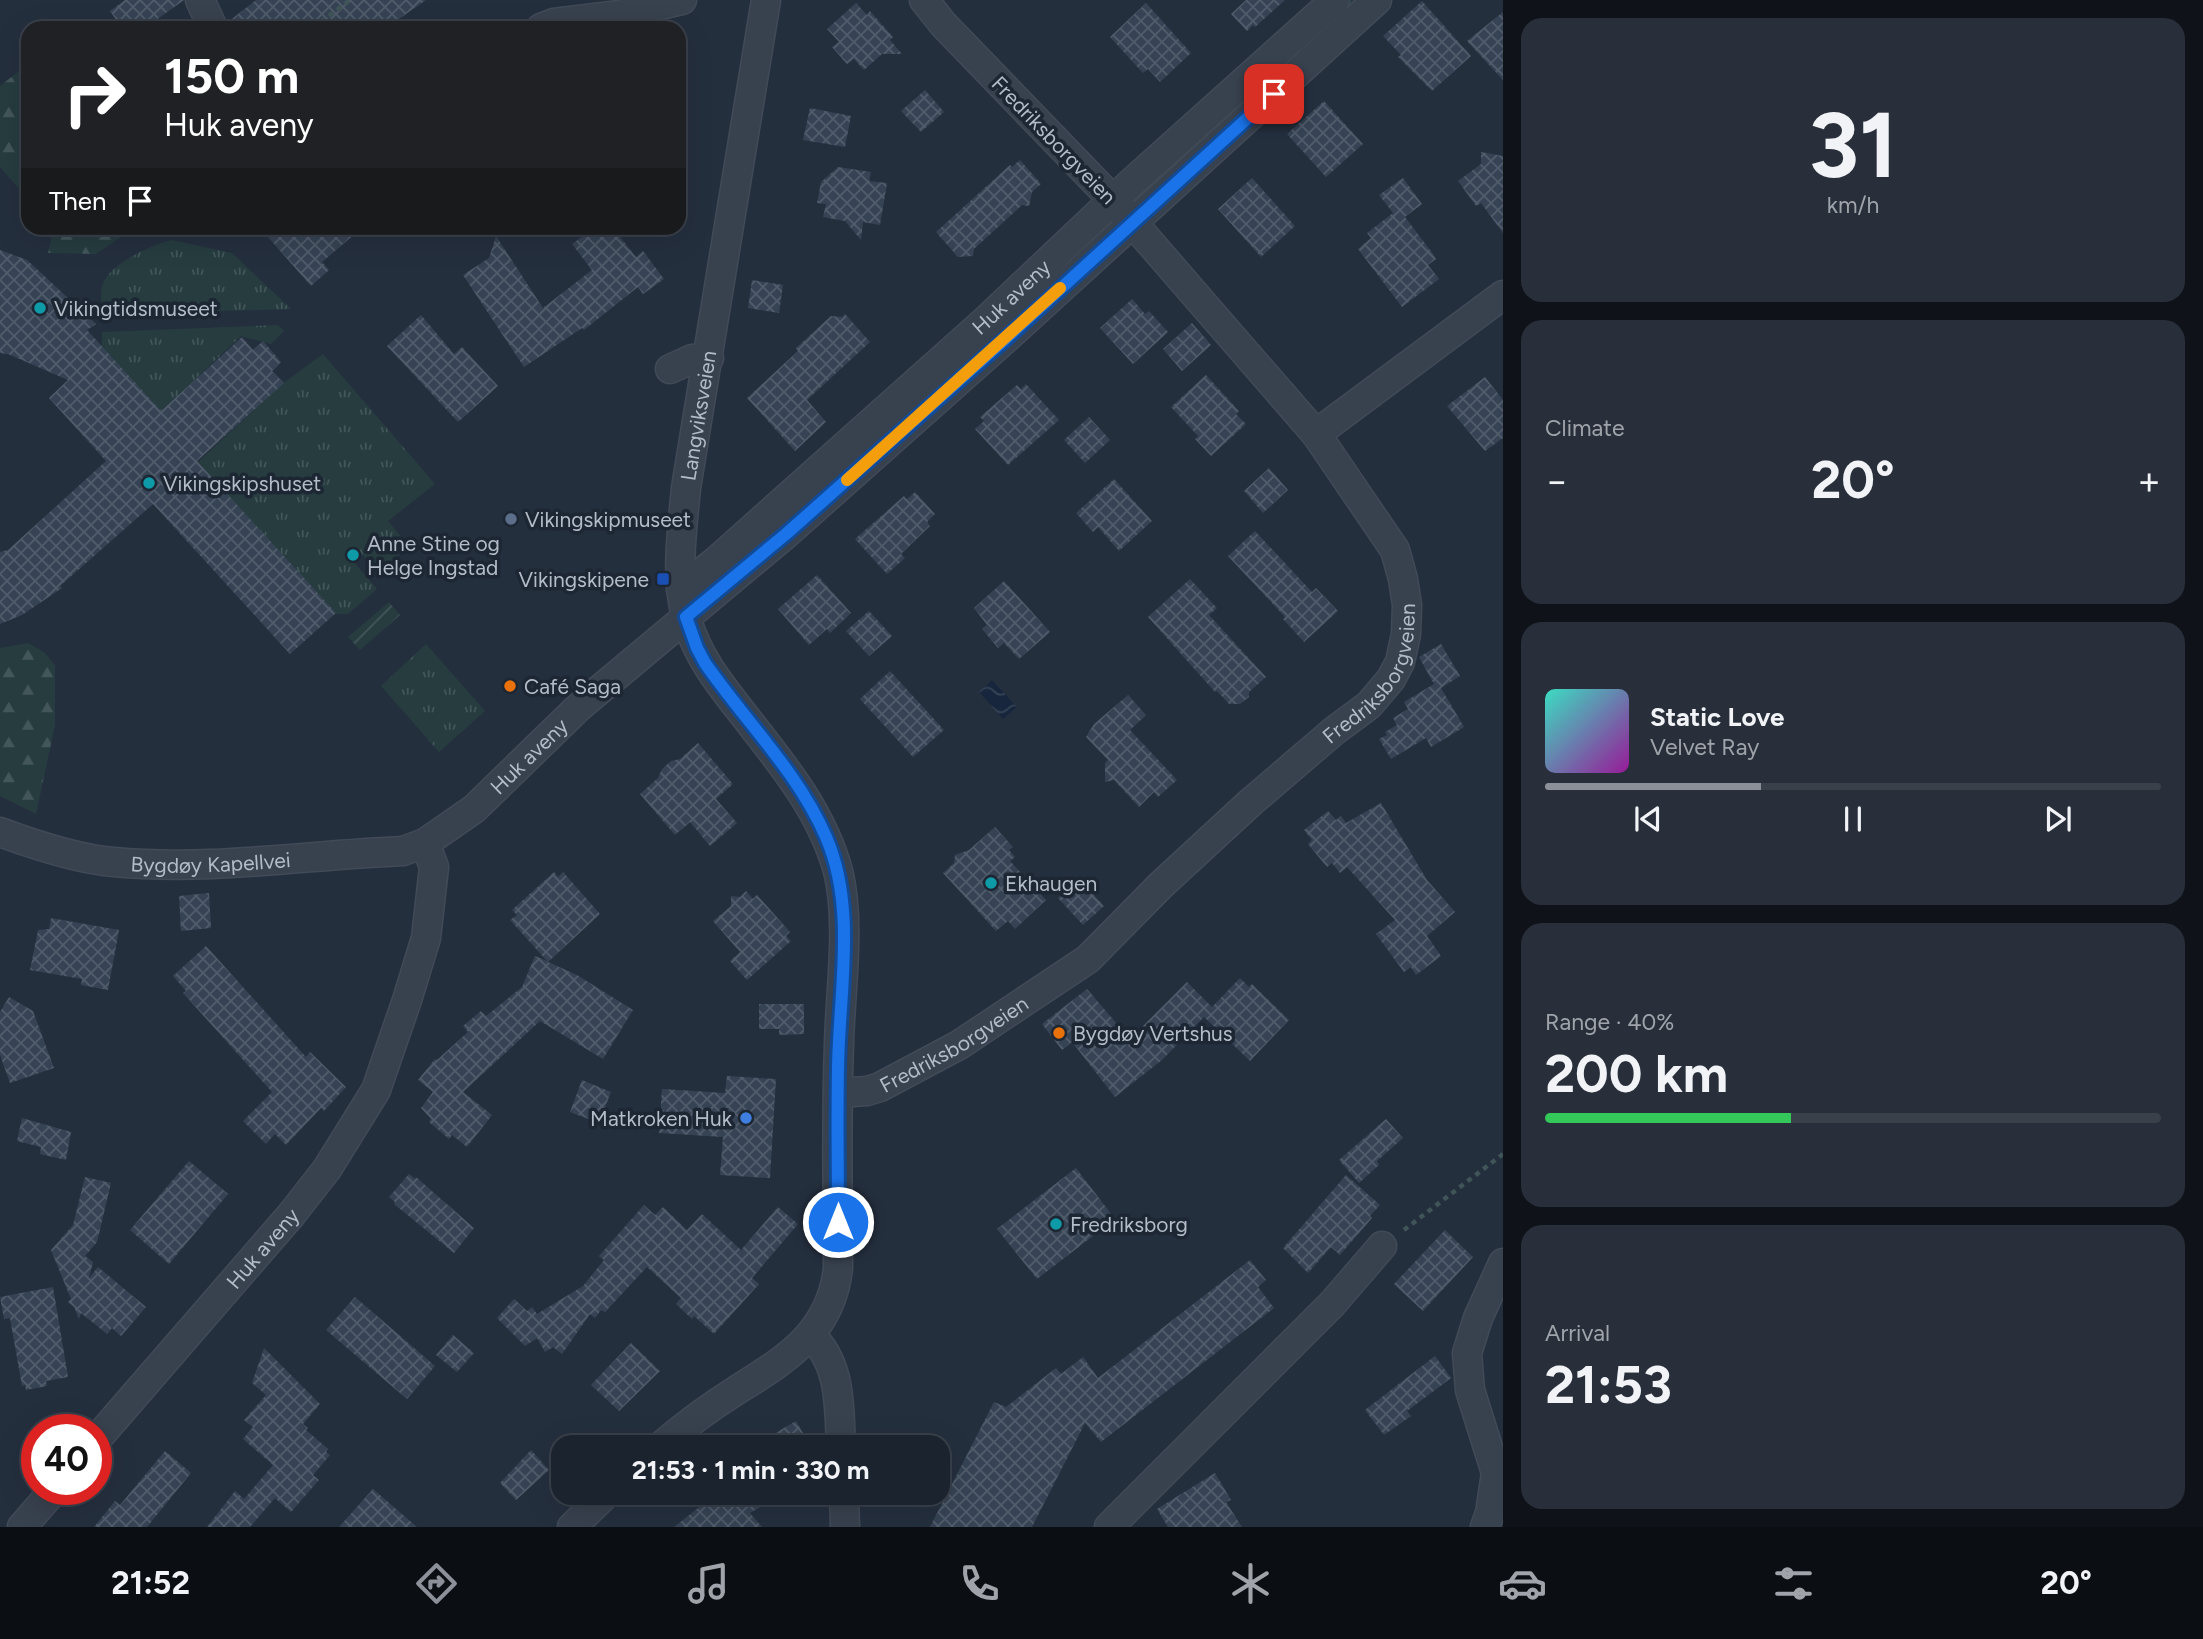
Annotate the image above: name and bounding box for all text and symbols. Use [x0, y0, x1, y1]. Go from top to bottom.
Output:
text: 150 m [164, 46, 299, 105]
icon: right [49, 49, 140, 140]
pin [1244, 64, 1304, 124]
street label: Fredriksborgveien [987, 71, 1121, 209]
icon: arrive [1255, 75, 1293, 113]
text: 31 [1809, 91, 1898, 200]
text: Huk aveny [164, 106, 314, 144]
icon: arrive [121, 182, 159, 220]
text: Then [49, 185, 107, 217]
text: km/h [1827, 191, 1879, 219]
street label: Huk aveny [967, 254, 1055, 339]
place label: Vikingtidsmuseet [54, 296, 218, 321]
marker: Vikingtidsmuseet [32, 300, 48, 316]
street label: Langviksveien [675, 348, 721, 482]
text: Climate [1545, 414, 1624, 442]
text: 20° [1811, 449, 1895, 511]
text: − [1545, 458, 1569, 504]
text: + [2137, 458, 2161, 504]
place label: Vikingskipshuset [163, 471, 321, 496]
marker: Vikingskipshuset [141, 475, 157, 491]
place label: Vikingskipmuseet [525, 507, 691, 532]
marker: Vikingskipmuseet [503, 511, 519, 527]
place label: Anne Stine og Helge Ingstad [367, 531, 500, 580]
marker: Anne Stine og Helge Ingstad [345, 547, 361, 563]
place label: Vikingskipene [519, 567, 649, 592]
marker: Vikingskipene [655, 571, 671, 587]
street label: Fredriksborgveien [1317, 603, 1420, 748]
place label: Café Saga [524, 674, 621, 699]
marker: Café Saga [502, 678, 518, 694]
text: Static Love [1650, 701, 1784, 733]
street label: Huk aveny [485, 713, 573, 799]
text: Velvet Ray [1650, 733, 1759, 761]
icon: previous [1629, 800, 1667, 838]
icon: pause [1834, 800, 1872, 838]
icon: next [2039, 800, 2077, 838]
street label: Bygdøy Kapellvei [130, 846, 292, 877]
place label: Ekhaugen [1005, 871, 1097, 896]
marker: Ekhaugen [983, 875, 999, 891]
street label: Fredriksborgveien [875, 990, 1032, 1097]
text: Range · 40% [1545, 1008, 1674, 1036]
place label: Bygdøy Vertshus [1073, 1021, 1233, 1046]
marker: Bygdøy Vertshus [1051, 1025, 1067, 1041]
text: 200 km [1545, 1043, 1728, 1105]
place label: Matkroken Huk [590, 1106, 733, 1131]
marker: Matkroken Huk [738, 1110, 754, 1126]
position arrow [801, 1185, 875, 1259]
street label: Huk aveny [221, 1203, 304, 1293]
place label: Fredriksborg [1070, 1212, 1188, 1237]
marker: Fredriksborg [1048, 1216, 1064, 1232]
text: Arrival [1545, 1319, 1610, 1347]
text: 21:53 [1545, 1354, 1672, 1416]
speed limit sign: 40 [21, 1414, 112, 1505]
text: 21:53 · 1 min · 330 m [632, 1454, 869, 1486]
icon: directions [412, 1559, 461, 1608]
icon: music [684, 1559, 733, 1608]
icon: phone [955, 1559, 1004, 1608]
icon: climate [1226, 1559, 1275, 1608]
icon: car [1498, 1559, 1547, 1608]
icon: filters [1769, 1559, 1818, 1608]
text: 21:52 [111, 1564, 190, 1602]
text: 20° [2040, 1564, 2092, 1602]

